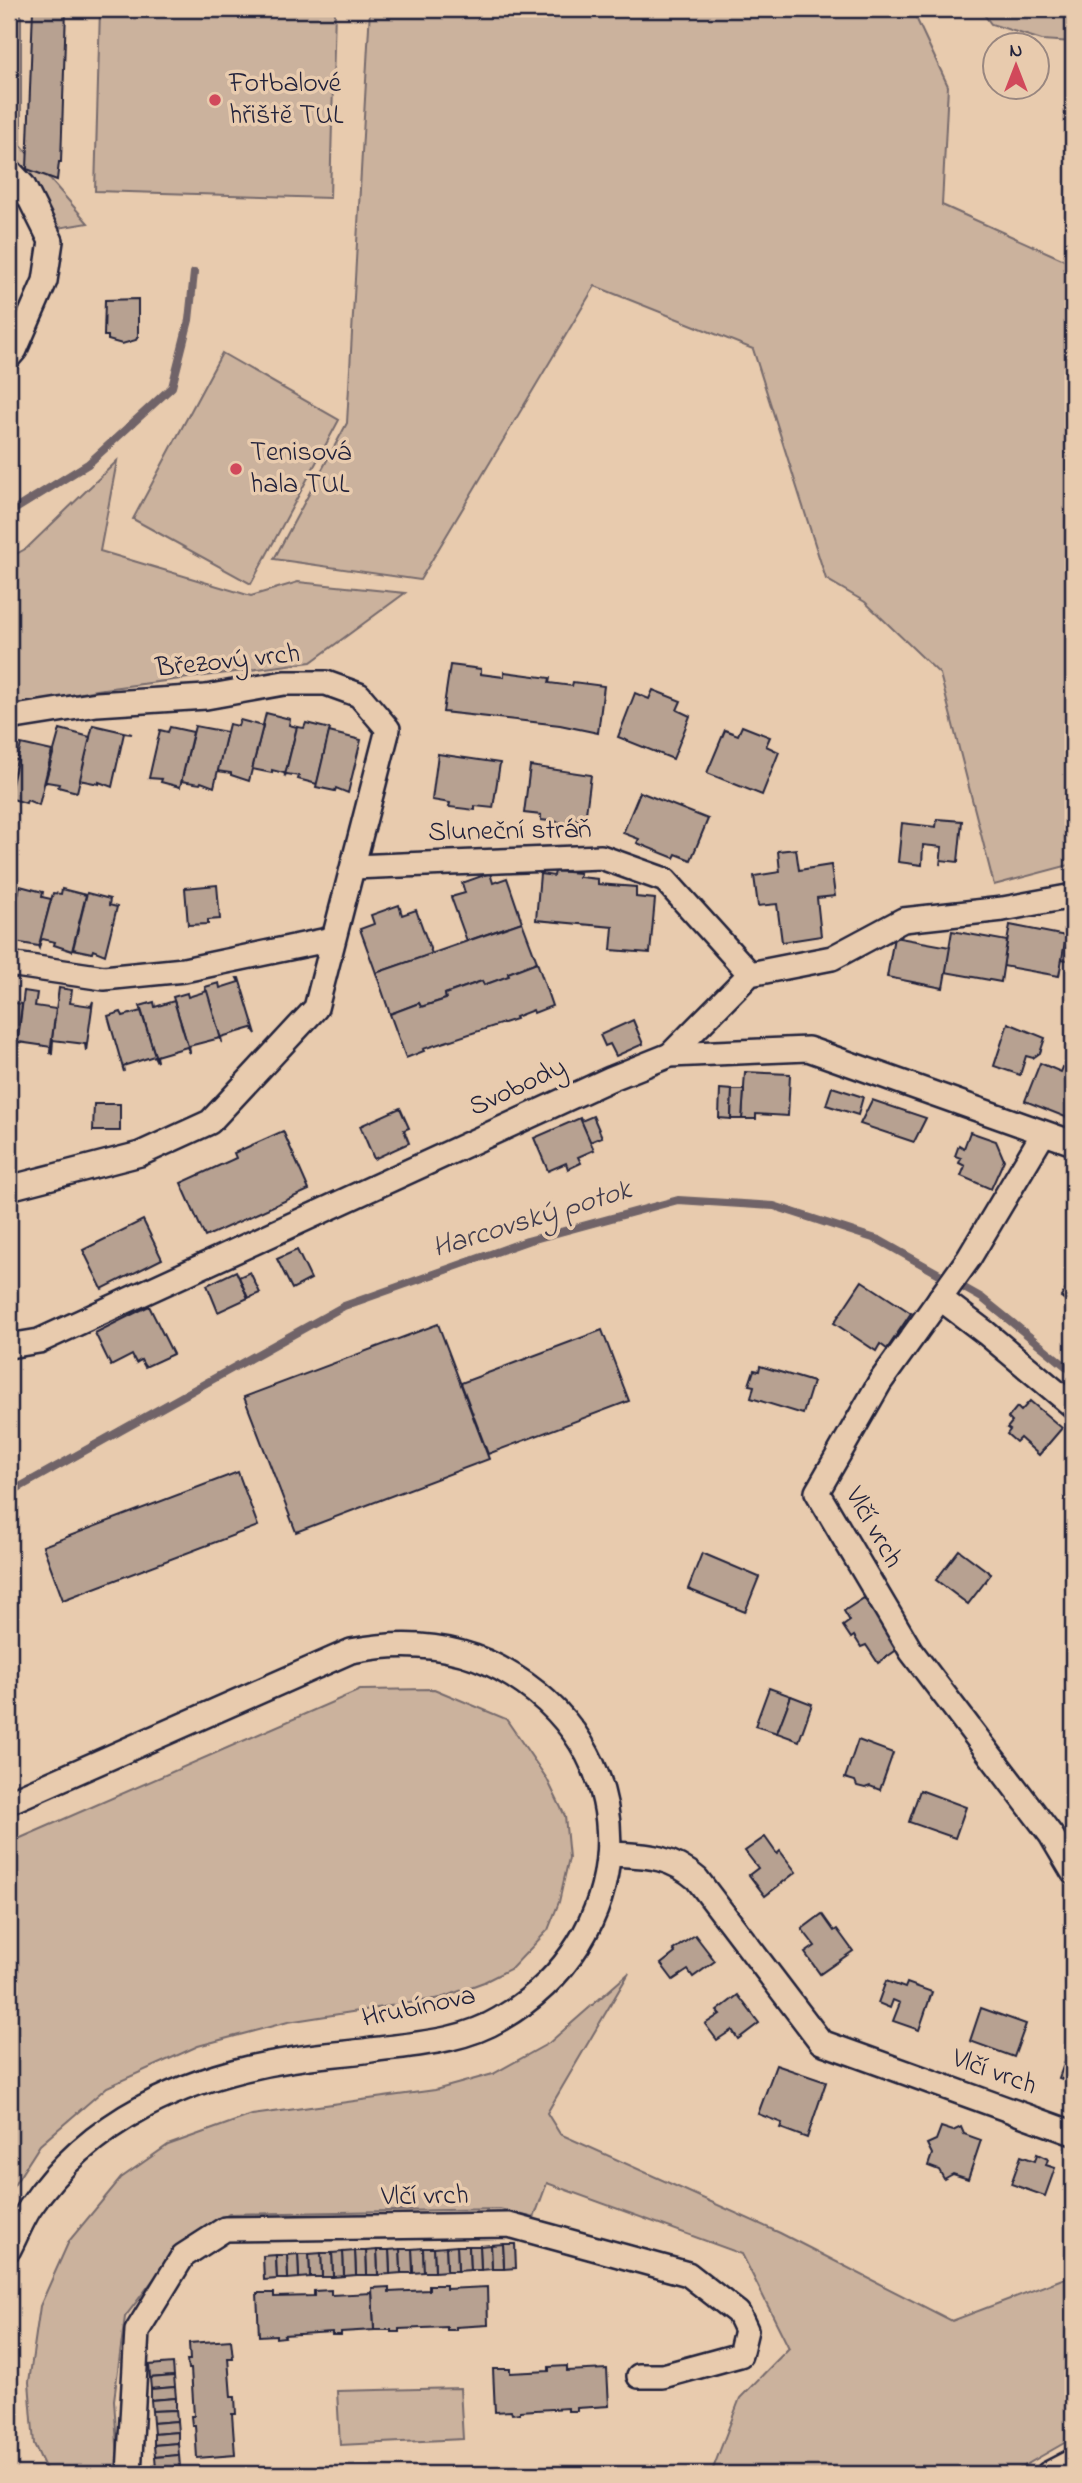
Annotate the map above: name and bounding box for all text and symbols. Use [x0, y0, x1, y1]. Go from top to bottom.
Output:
north arrow [981, 32, 1050, 102]
text: N [1010, 38, 1023, 65]
place label: Fotbalové hřiště TUL [228, 64, 344, 137]
marker: Fotbalové hřiště TUL [207, 92, 223, 108]
place label: Tenisová hala TUL [250, 433, 351, 506]
marker: Tenisová hala TUL [228, 461, 244, 477]
street label: Březový vrch [153, 634, 302, 690]
street label: Sluneční stráň [428, 810, 592, 854]
street label: Svobody [463, 1048, 573, 1128]
water label: Harcovský potok [427, 1168, 639, 1271]
street label: Vlčí vrch [833, 1479, 913, 1576]
street label: Hrubínova [358, 1976, 480, 2040]
street label: Vlčí vrch [945, 2038, 1042, 2107]
street label: Vlčí vrch [380, 2176, 469, 2218]

